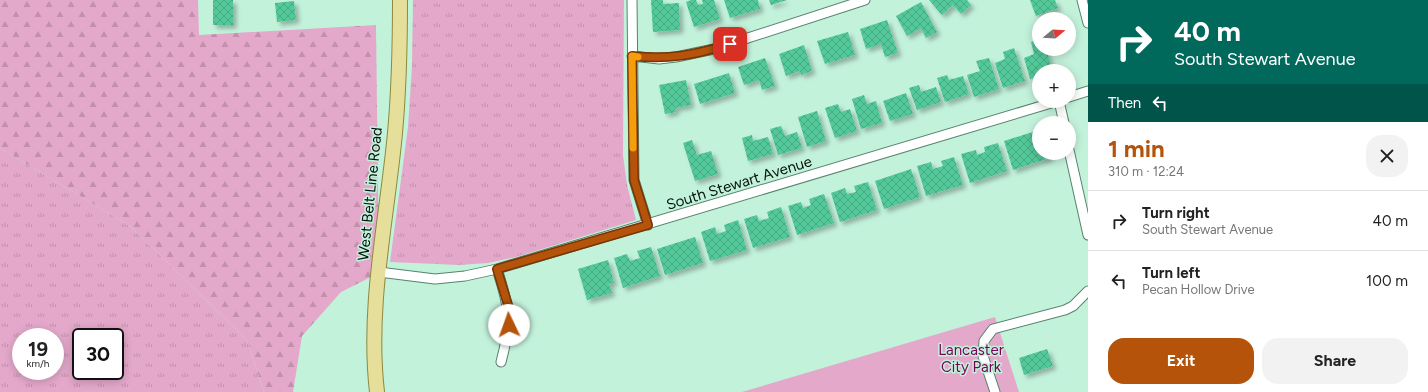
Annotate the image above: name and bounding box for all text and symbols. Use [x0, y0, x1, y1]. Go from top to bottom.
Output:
north arrow [1032, 12, 1076, 56]
map controls [1032, 12, 1076, 160]
text: 40 m [1174, 14, 1241, 48]
icon: right [1108, 16, 1160, 68]
pin [713, 27, 747, 61]
icon: arrive [719, 33, 741, 55]
text: South Stewart Avenue [1174, 48, 1356, 70]
button: + [1032, 64, 1076, 108]
icon: left [1149, 92, 1171, 114]
text: Then [1108, 94, 1141, 112]
button: − [1032, 116, 1076, 160]
street label: West Belt Line Road [354, 126, 386, 262]
text: 1 min [1108, 134, 1165, 163]
button: close [1366, 135, 1408, 177]
street label: South Stewart Avenue [664, 152, 814, 214]
text: 310 m · 12:24 [1108, 164, 1184, 179]
text: Turn right [1142, 204, 1210, 222]
icon: right [1108, 210, 1130, 232]
text: 40 m [1373, 212, 1408, 230]
text: South Stewart Avenue [1142, 222, 1273, 237]
text: Turn left [1142, 264, 1200, 282]
icon: left [1108, 270, 1130, 292]
text: 100 m [1366, 272, 1408, 290]
text: Pecan Hollow Drive [1142, 282, 1254, 297]
position arrow [488, 304, 530, 346]
speed limit sign: 30 [72, 328, 124, 380]
text: 19 [28, 337, 48, 361]
button: Exit [1108, 338, 1254, 384]
button: Share [1262, 338, 1408, 384]
park label: Lancaster City Park [938, 341, 1004, 376]
text: km/h [27, 357, 49, 370]

